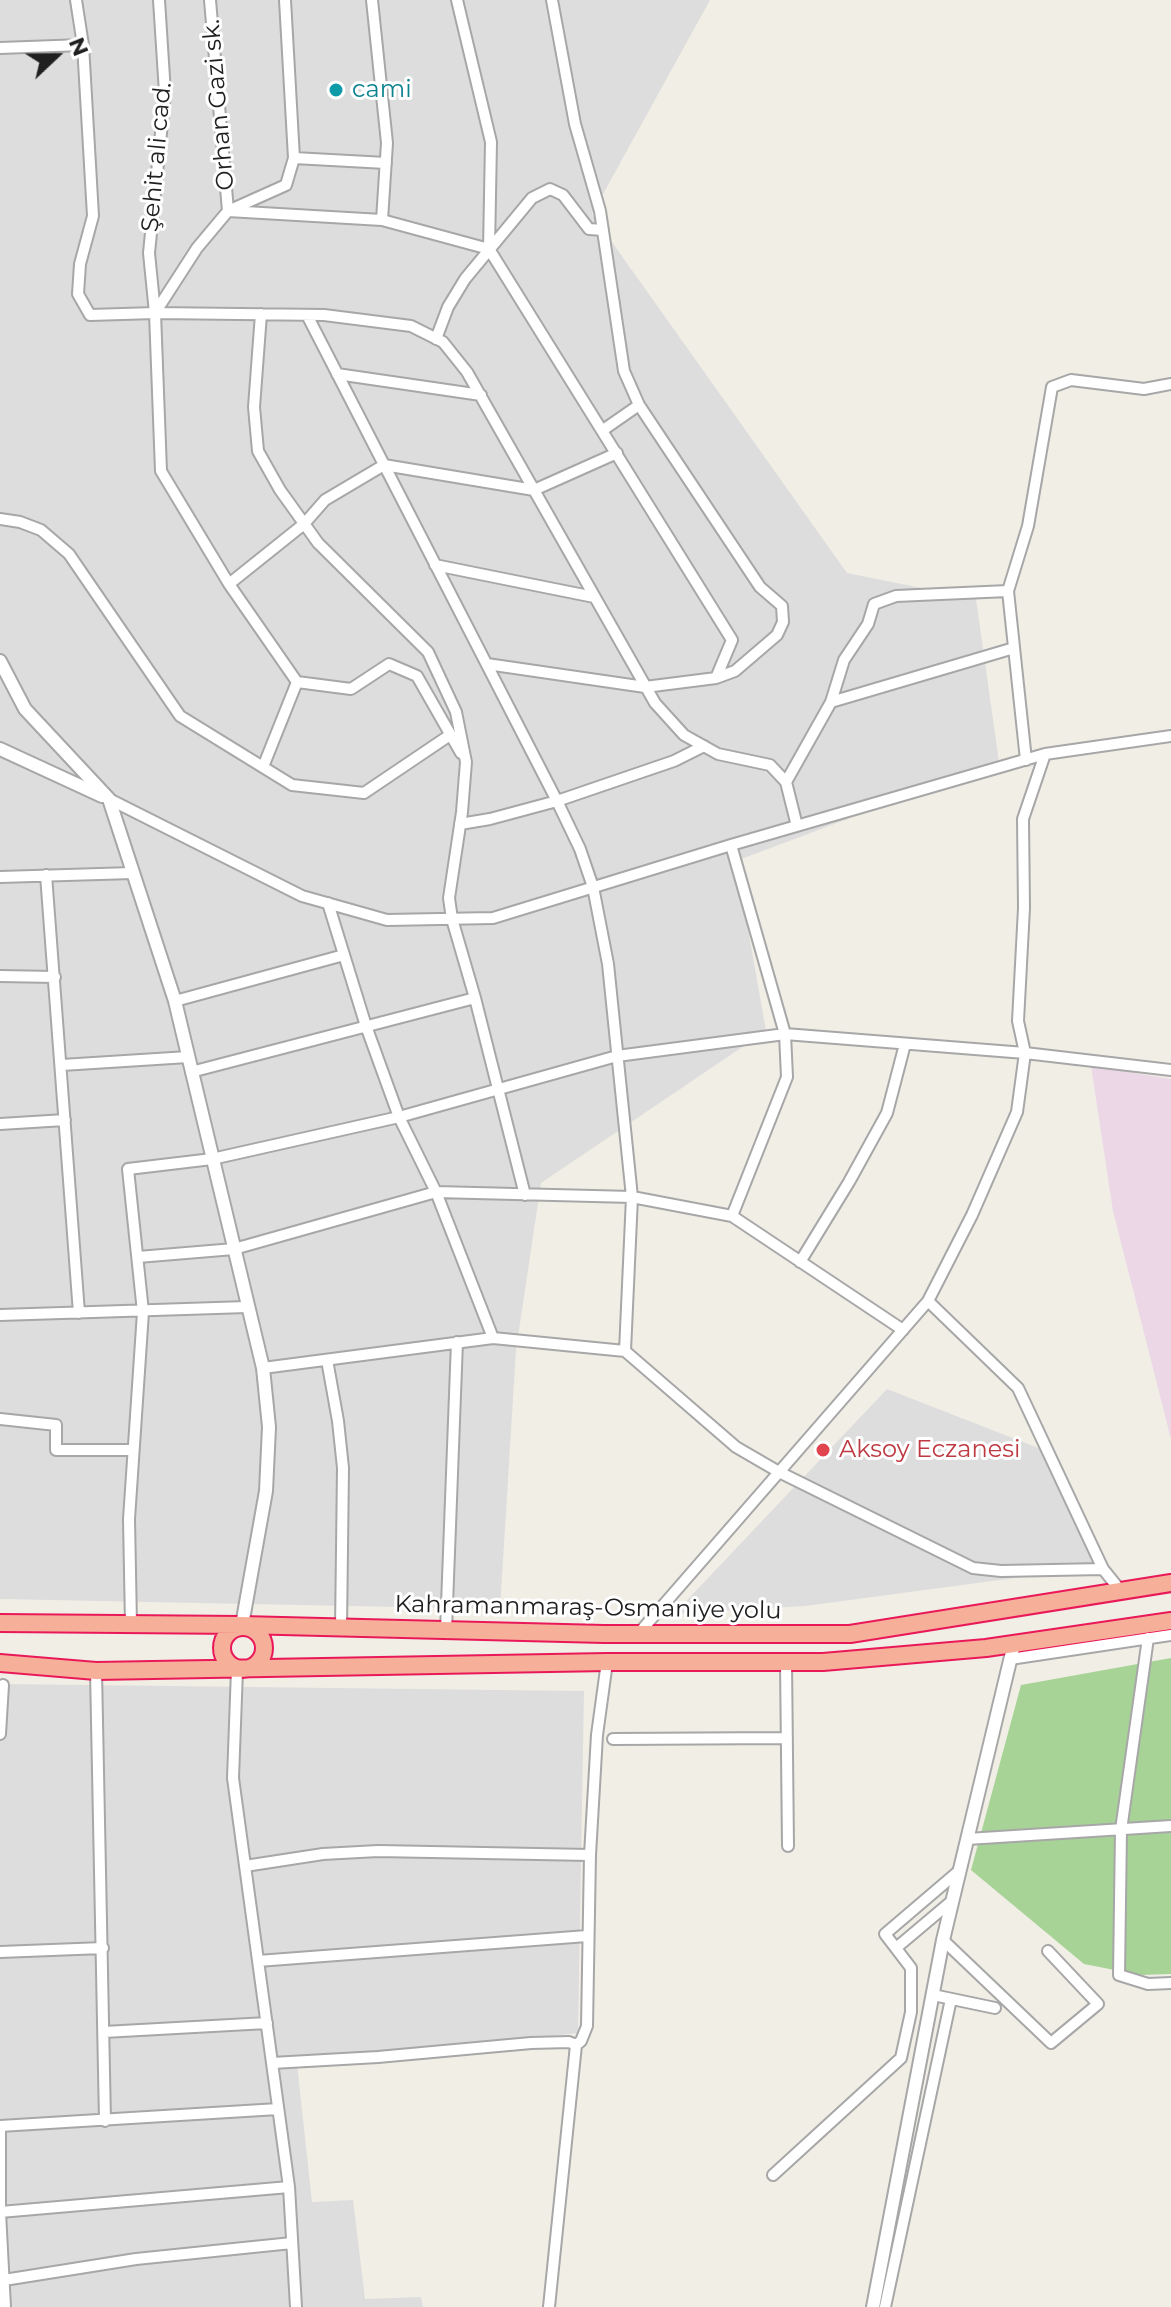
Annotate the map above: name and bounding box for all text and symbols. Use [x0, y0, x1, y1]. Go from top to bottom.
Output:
north arrow [16, 16, 96, 96]
street label: Orhan Gazi sk. [197, 18, 241, 192]
text: N [63, 34, 95, 60]
place label: cami [352, 76, 412, 104]
street label: Şehit ali cad. [136, 81, 178, 233]
marker: cami [327, 81, 345, 99]
place label: Aksoy Eczanesi [839, 1436, 1020, 1464]
marker: Aksoy Eczanesi [814, 1441, 832, 1459]
street label: Kahramanmaraş-Osmaniye yolu [394, 1590, 782, 1626]

